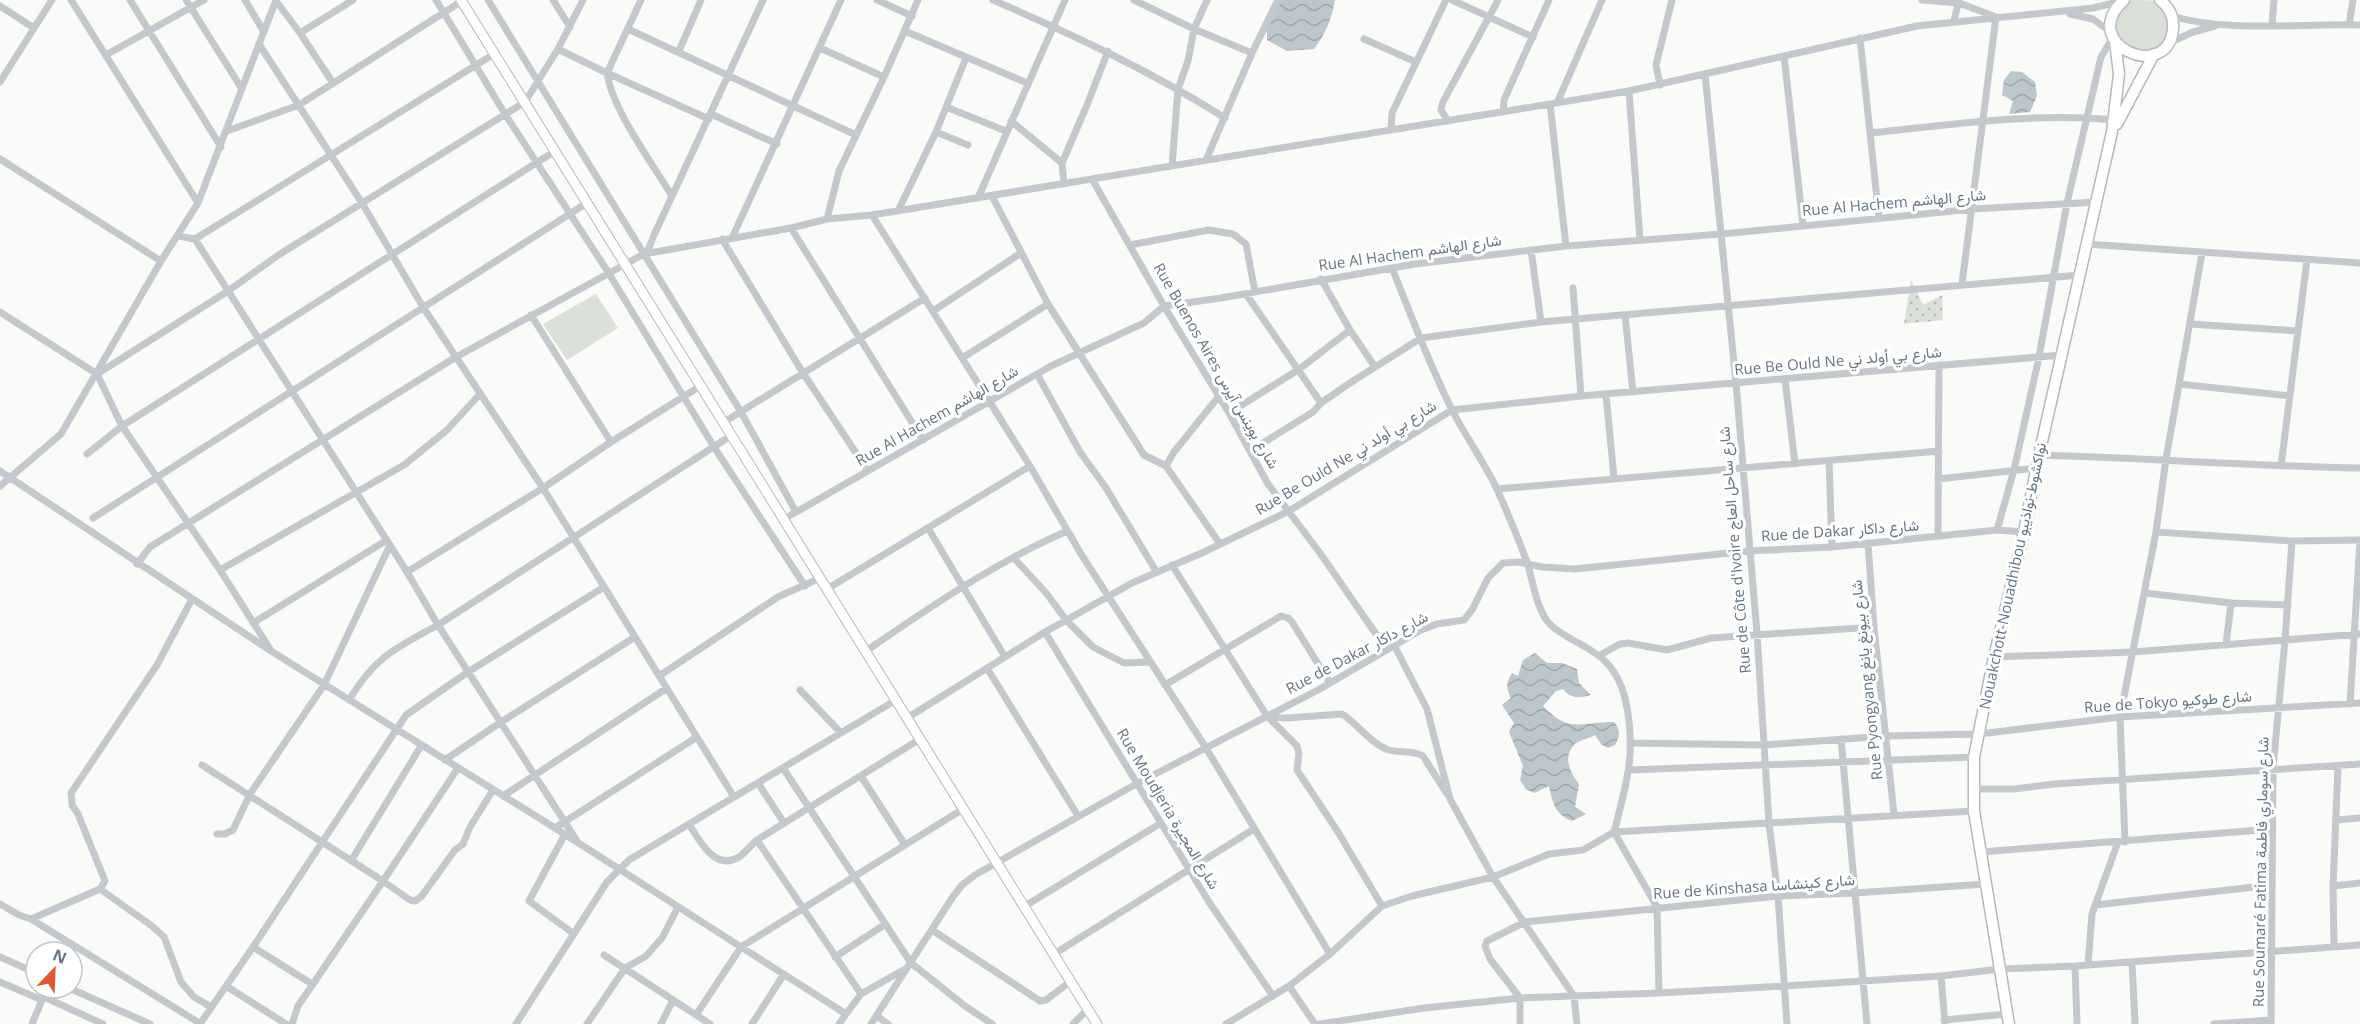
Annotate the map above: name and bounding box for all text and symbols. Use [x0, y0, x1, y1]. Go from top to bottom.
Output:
street label: Rue Al Hachem شارع الهاشم [1801, 184, 1987, 222]
street label: Rue Al Hachem شارع الهاشم [1317, 229, 1503, 277]
street label: Rue Buenos Aires شارع بوينس آيرس [1148, 259, 1284, 473]
street label: Rue Be Ould Ne شارع بي أولد ني [1733, 341, 1943, 383]
street label: Rue Al Hachem شارع الهاشم [852, 360, 1023, 472]
street label: Rue Be Ould Ne شارع بي أولد ني [1251, 395, 1442, 523]
street label: Rue de Côte d'Ivoire شارع ساحل العاج [1713, 425, 1757, 674]
street label: Nouakchott-Nouadhibou نواكشوط-نواذيبو [1974, 440, 2050, 711]
street label: Rue de Dakar شارع داكار [1760, 514, 1920, 547]
street label: Rue Pyongyang شارع بيونغ يانغ [1846, 579, 1888, 781]
street label: Rue de Dakar شارع داكار [1282, 606, 1432, 700]
street label: Rue de Tokyo شارع طوكيو [2083, 685, 2253, 719]
street label: Rue Moudjeria شارع المجيرة [1111, 724, 1225, 894]
street label: Rue Soumaré Fatima شارع سوماري فاطمة [2248, 737, 2276, 1007]
street label: Rue de Kinshasa شارع كينشاسا [1652, 869, 1856, 905]
north arrow [24, 940, 84, 1000]
text: N [50, 944, 70, 969]

